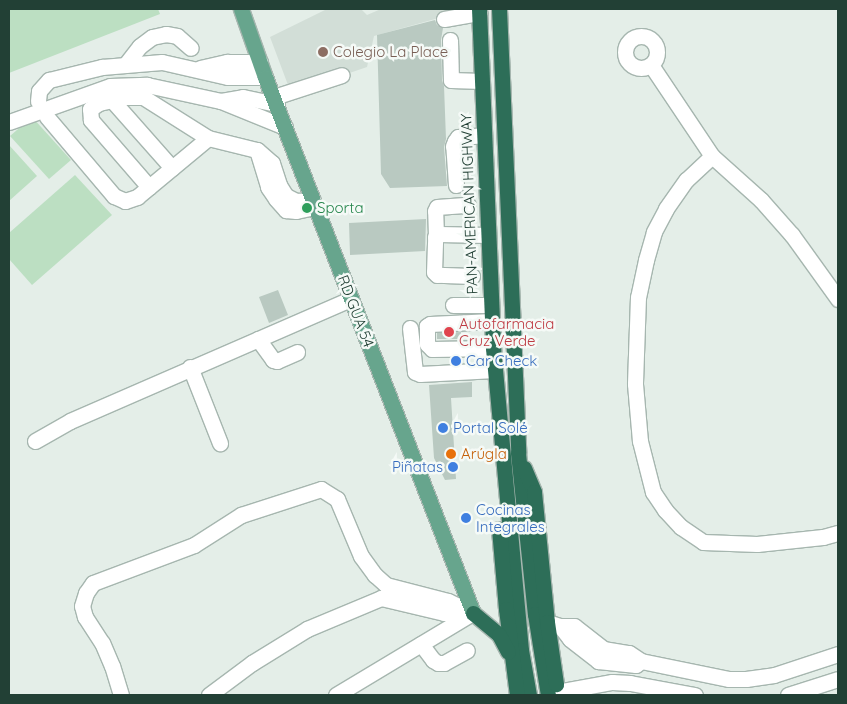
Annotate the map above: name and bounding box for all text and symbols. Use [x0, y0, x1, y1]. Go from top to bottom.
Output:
place label: Colegio La Place [333, 43, 448, 61]
marker: Colegio La Place [317, 46, 329, 58]
street label: PAN-AMERICAN HIGHWAY [457, 113, 481, 295]
place label: Sporta [317, 199, 364, 217]
marker: Sporta [301, 202, 313, 214]
street label: RD GUA 54 [334, 272, 378, 350]
place label: Autofarmacia Cruz Verde [459, 314, 554, 349]
marker: Autofarmacia Cruz Verde [443, 326, 455, 338]
place label: Car Check [466, 352, 537, 370]
marker: Car Check [450, 355, 462, 367]
place label: Portal Solé [453, 419, 528, 437]
marker: Portal Solé [437, 422, 449, 434]
place label: Arúgla [461, 445, 507, 463]
marker: Arúgla [445, 448, 457, 460]
place label: Piñatas [392, 458, 443, 476]
marker: Piñatas [447, 461, 459, 473]
place label: Cocinas Integrales [476, 500, 545, 535]
marker: Cocinas Integrales [460, 512, 472, 524]

